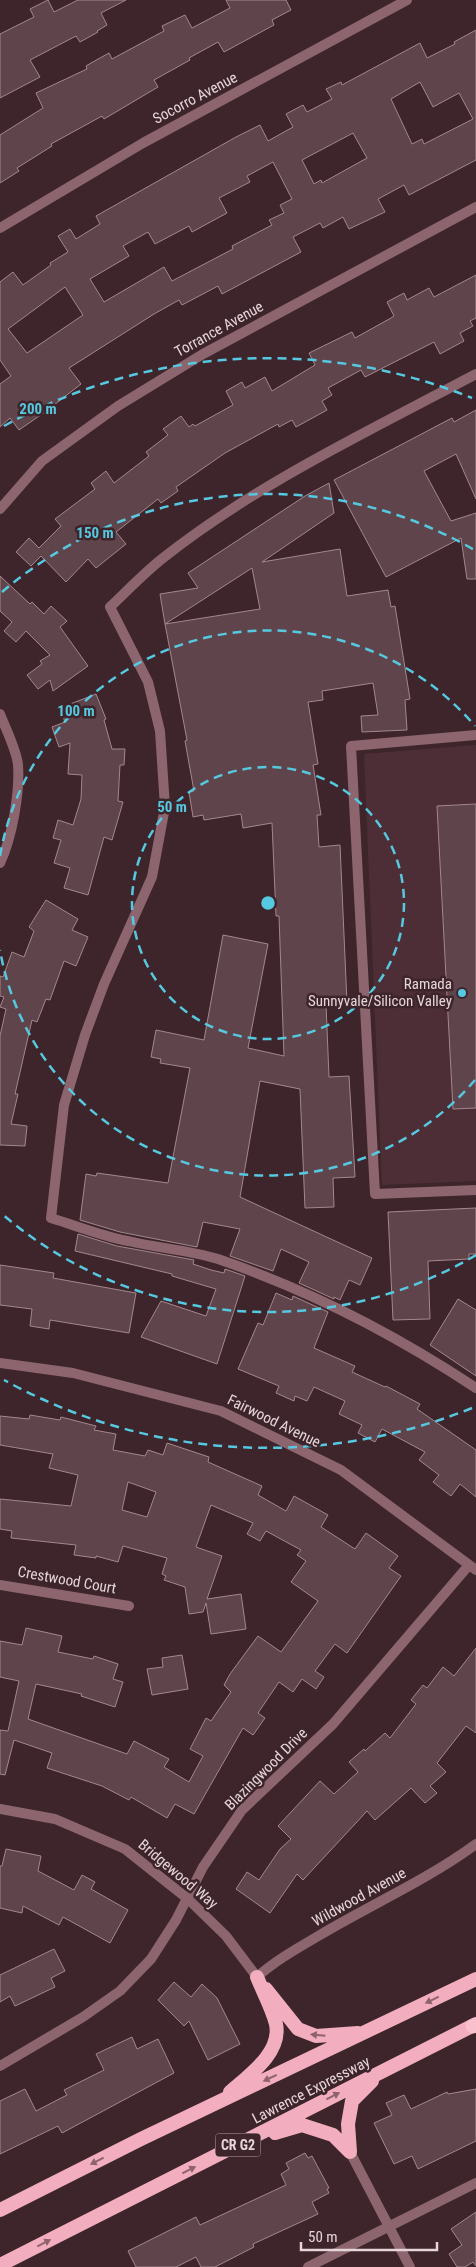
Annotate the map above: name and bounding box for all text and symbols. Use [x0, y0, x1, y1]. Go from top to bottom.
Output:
street label: Socorro Avenue [150, 68, 240, 128]
street label: Torrance Avenue [172, 297, 266, 361]
text: 200 m [19, 400, 57, 418]
text: 150 m [76, 524, 114, 542]
text: 100 m [57, 702, 95, 720]
text: 50 m [157, 798, 187, 816]
centre of rings [259, 894, 277, 912]
place label: Ramada Sunnyvale/Silicon Valley [308, 975, 452, 1010]
marker: Ramada Sunnyvale/Silicon Valley [456, 987, 468, 999]
street label: Fairwood Avenue [225, 1391, 323, 1451]
street label: Crestwood Court [16, 1562, 118, 1598]
street label: Blazingwood Drive [221, 1724, 311, 1814]
street label: Bridgewood Way [135, 1836, 221, 1912]
street label: Wildwood Avenue [309, 1864, 409, 1930]
one-way arrow [425, 1996, 439, 2004]
one-way arrow [310, 2030, 326, 2038]
street label: Lawrence Expressway [249, 2053, 373, 2127]
one-way arrow [263, 2074, 277, 2082]
one-way arrow [326, 2092, 340, 2100]
road number: CR G2 [216, 2134, 260, 2156]
one-way arrow [90, 2157, 105, 2165]
one-way arrow [181, 2166, 196, 2174]
scale bar [301, 2220, 437, 2252]
text: 50 m [308, 2228, 338, 2246]
one-way arrow [36, 2239, 51, 2247]

